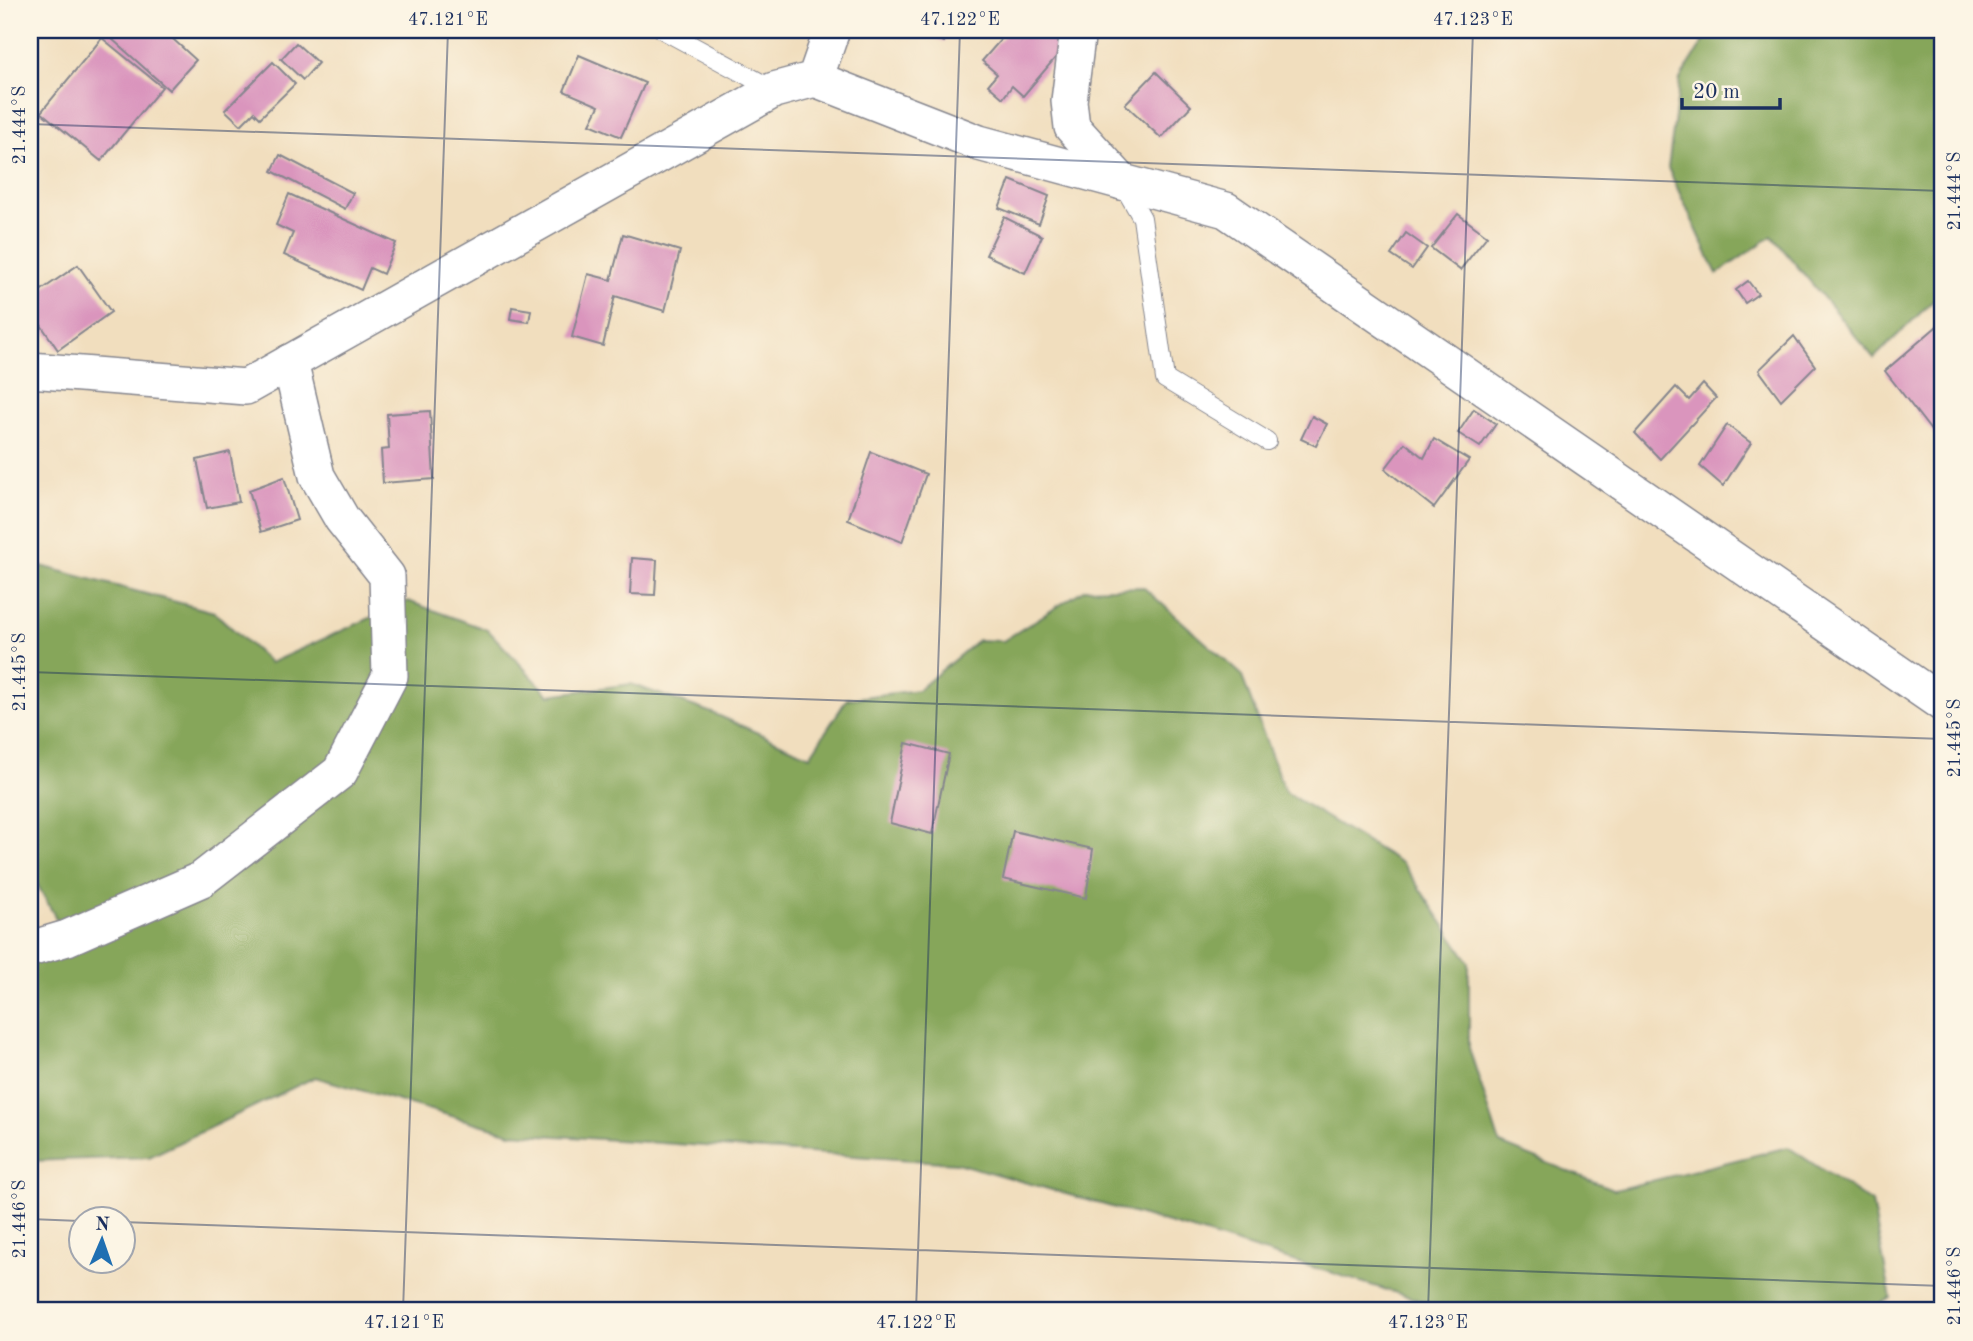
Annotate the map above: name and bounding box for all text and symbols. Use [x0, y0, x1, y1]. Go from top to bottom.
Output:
text: 47.121°E [408, 11, 488, 29]
text: 47.122°E [920, 11, 1000, 29]
text: 47.123°E [1433, 11, 1513, 29]
scale bar [1682, 66, 1780, 110]
text: 20 m [1693, 82, 1740, 103]
text: 21.444°S [11, 86, 29, 164]
text: 21.444°S [1946, 152, 1964, 230]
text: 21.445°S [11, 633, 29, 711]
text: 21.445°S [1946, 699, 1964, 777]
text: 21.446°S [11, 1180, 29, 1258]
north arrow [66, 1204, 136, 1274]
text: N [95, 1216, 111, 1235]
text: 21.446°S [1946, 1247, 1964, 1325]
text: 47.121°E [364, 1314, 444, 1332]
text: 47.122°E [876, 1314, 956, 1332]
text: 47.123°E [1388, 1314, 1468, 1332]

